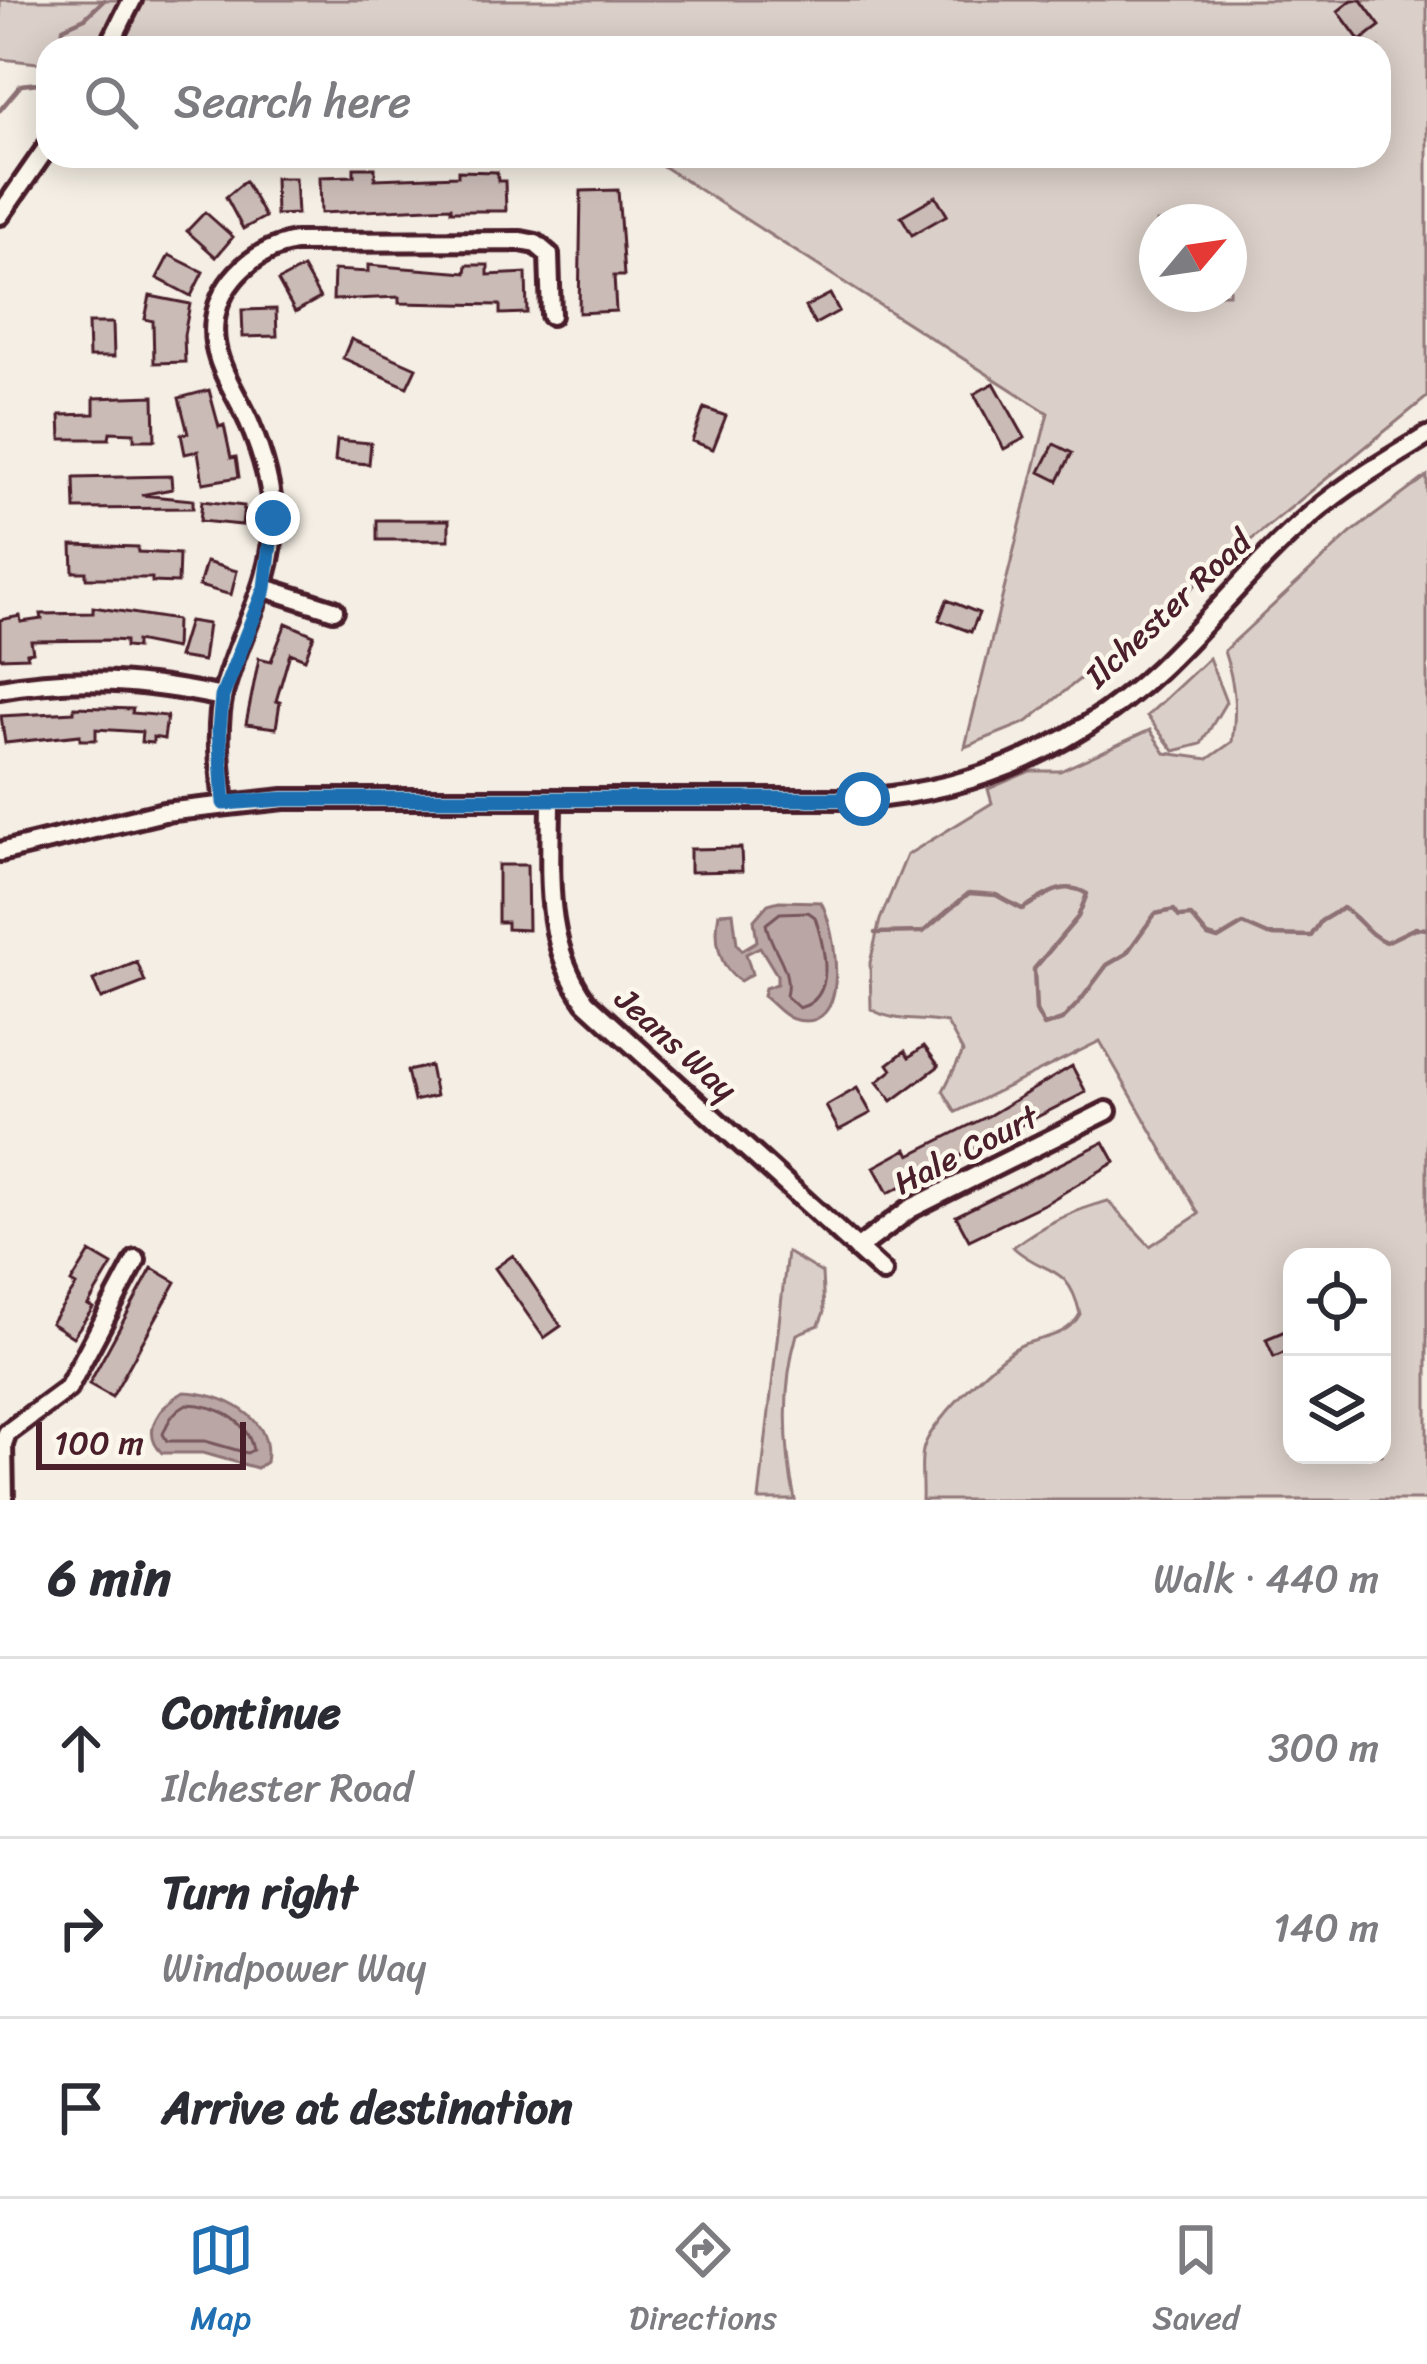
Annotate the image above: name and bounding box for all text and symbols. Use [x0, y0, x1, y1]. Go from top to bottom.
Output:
search box [36, 36, 1391, 168]
text: Search here [174, 62, 411, 142]
icon: search [78, 69, 144, 135]
north arrow [1139, 204, 1247, 312]
route end [246, 491, 300, 545]
street label: Ilchester Road [1070, 514, 1267, 703]
route start [836, 772, 890, 826]
street label: Jeans Way [600, 972, 751, 1116]
street label: Hale Court [883, 1088, 1050, 1211]
map controls [1283, 1248, 1391, 1464]
button: locate [1283, 1248, 1391, 1356]
button: layers [1283, 1356, 1391, 1464]
text: 100 m [54, 1414, 144, 1472]
scale bar [36, 1416, 246, 1469]
text: 6 min [48, 1533, 171, 1623]
text: Walk · 440 m [1153, 1544, 1379, 1613]
text: Continue [162, 1673, 341, 1753]
text: 300 m [1268, 1713, 1379, 1782]
icon: ahead [48, 1715, 114, 1781]
text: Ilchester Road [162, 1753, 413, 1822]
text: Turn right [162, 1853, 357, 1933]
text: 140 m [1273, 1893, 1379, 1962]
icon: right [48, 1895, 114, 1961]
text: Windpower Way [162, 1933, 426, 2002]
text: Arrive at destination [162, 2068, 572, 2148]
icon: arrive [48, 2075, 114, 2141]
tab: Map [188, 2217, 254, 2347]
tab: Directions [629, 2217, 777, 2347]
tab: Saved [1152, 2217, 1239, 2347]

